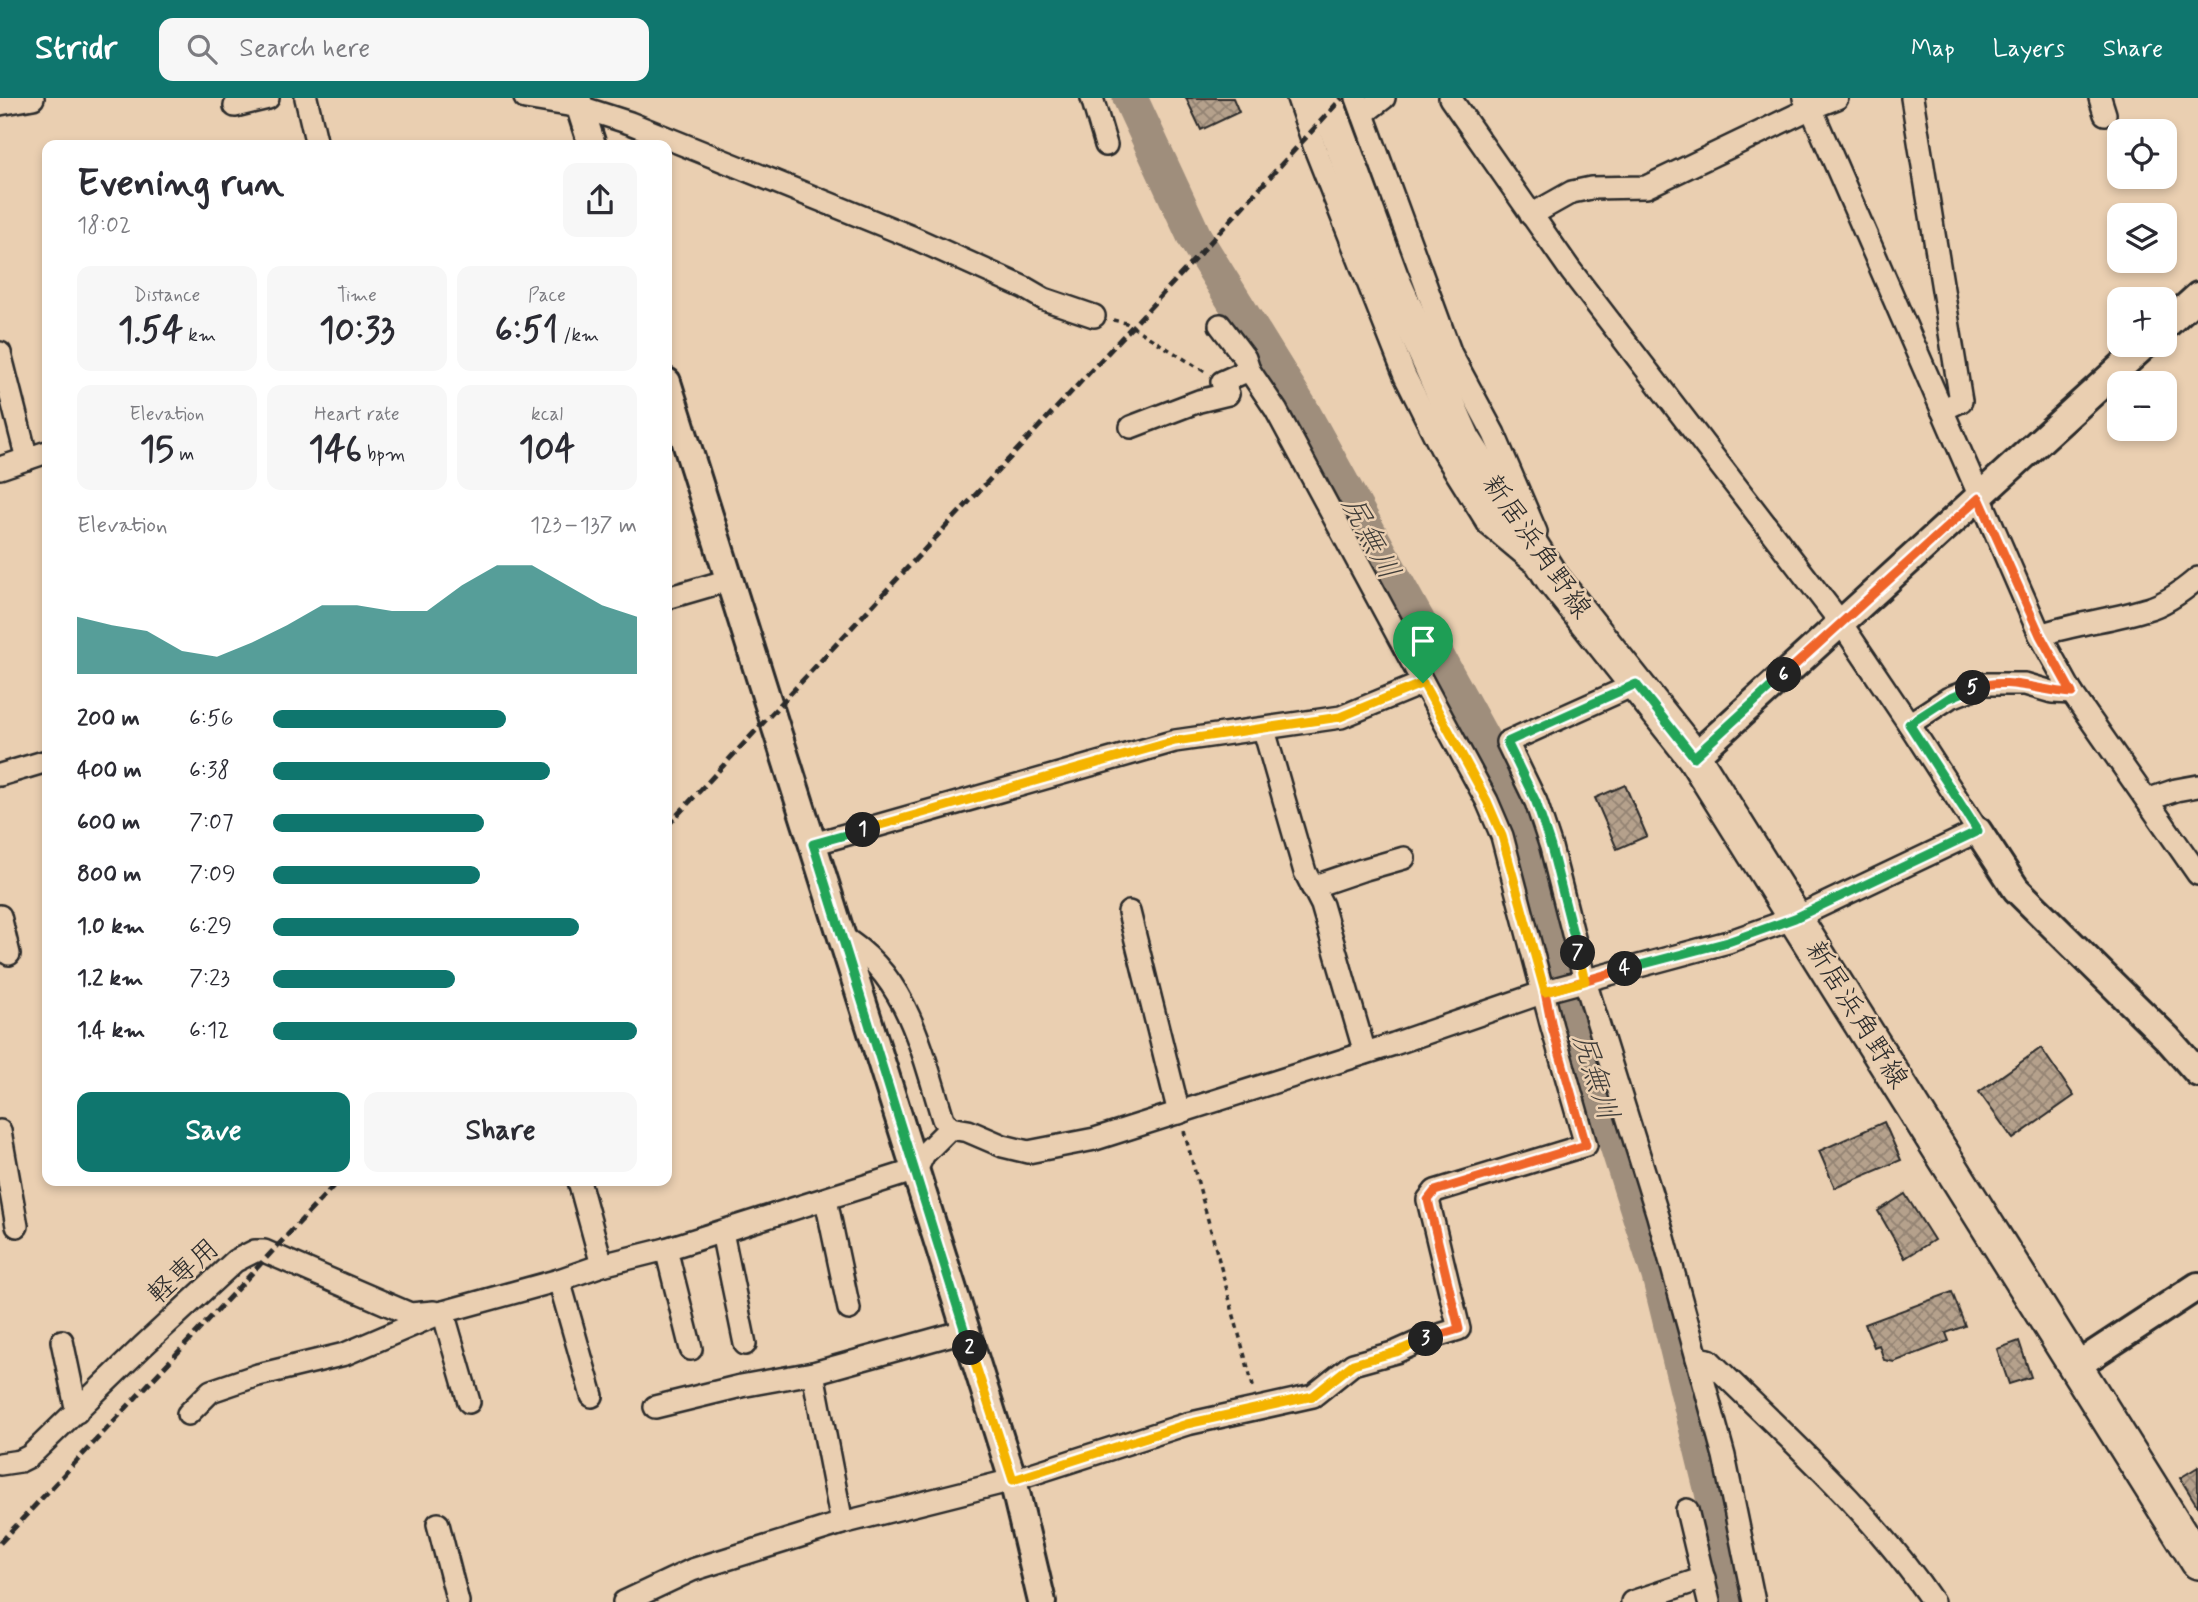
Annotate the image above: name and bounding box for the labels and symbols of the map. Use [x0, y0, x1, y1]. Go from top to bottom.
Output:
street label: 新居浜角野線 [1473, 468, 1599, 626]
water label: 尻無川 [1332, 489, 1408, 587]
pin [1393, 611, 1453, 683]
pin: 6 [1766, 658, 1802, 692]
pin: 5 [1955, 670, 1990, 706]
pin: 1 [846, 812, 880, 848]
street label: 新居浜角野線 [1796, 934, 1916, 1096]
pin: 7 [1560, 936, 1596, 970]
pin: 4 [1608, 952, 1642, 986]
water label: 尻無川 [1563, 1028, 1627, 1126]
street label: 軽専用 [140, 1230, 228, 1314]
pin: 3 [1408, 1322, 1444, 1356]
pin: 2 [953, 1330, 988, 1366]

